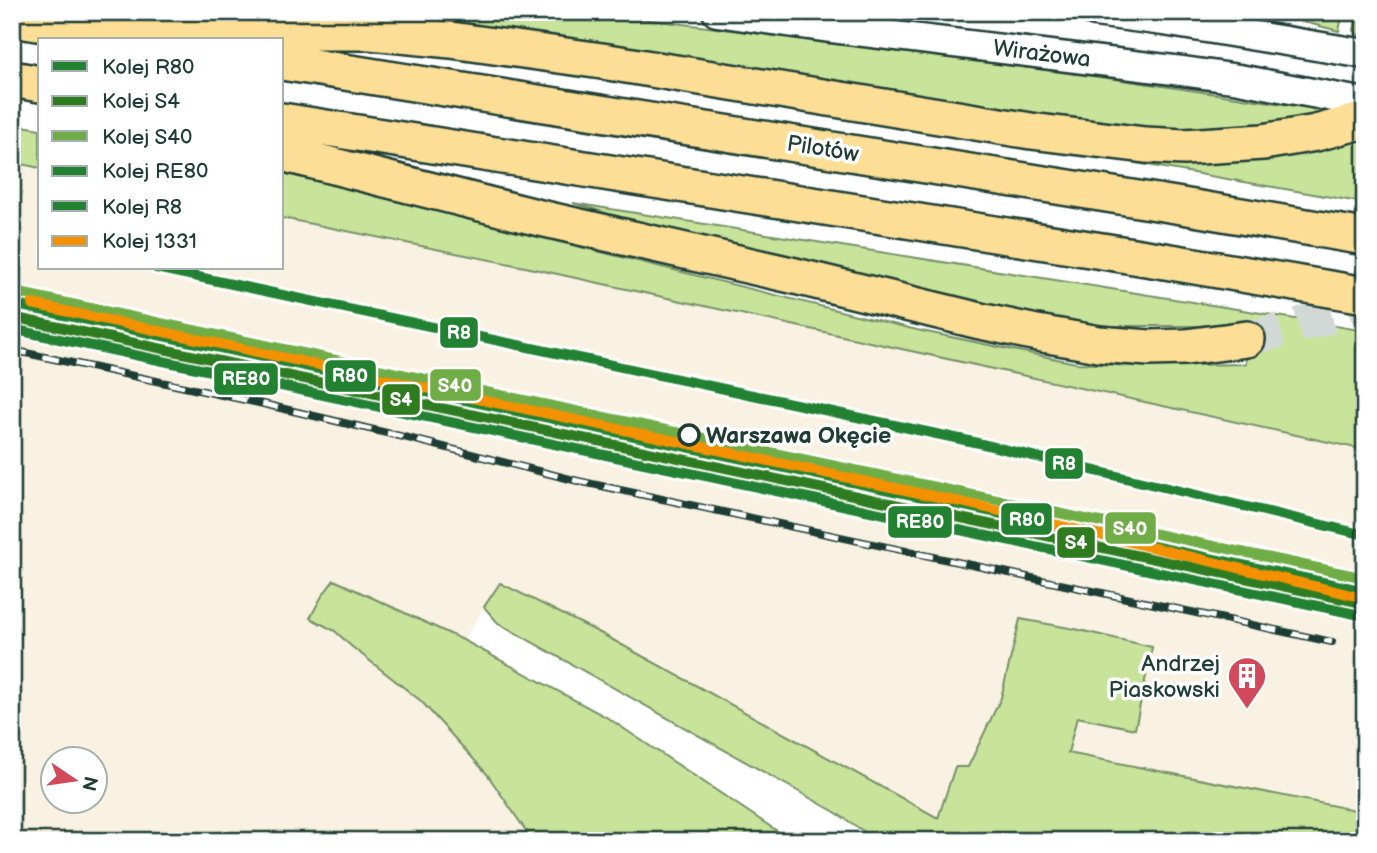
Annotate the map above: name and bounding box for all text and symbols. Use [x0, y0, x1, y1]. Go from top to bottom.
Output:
street label: Wirażowa [991, 34, 1092, 74]
legend [38, 38, 284, 270]
text: Kolej R80 [102, 55, 194, 80]
text: Kolej S4 [102, 89, 180, 114]
text: Kolej S40 [102, 125, 192, 150]
street label: Pilotów [785, 129, 861, 169]
text: Kolej RE80 [102, 159, 208, 184]
text: Kolej R8 [102, 195, 182, 220]
text: Kolej 1331 [102, 229, 197, 254]
line badge: R8 [439, 316, 479, 349]
text: R8 [447, 322, 471, 345]
line badge: R80 [324, 359, 377, 393]
line badge: RE80 [213, 362, 279, 396]
text: R80 [332, 365, 368, 388]
text: RE80 [222, 368, 270, 391]
line badge: S40 [429, 368, 482, 402]
text: S40 [438, 375, 472, 398]
line badge: S4 [381, 383, 421, 416]
text: S4 [390, 389, 412, 412]
place label: Warszawa Okęcie [706, 422, 891, 450]
marker: Warszawa Okęcie [678, 424, 700, 446]
line badge: R8 [1044, 447, 1084, 480]
text: R8 [1052, 453, 1076, 476]
line badge: R80 [1000, 502, 1053, 536]
line badge: RE80 [887, 505, 953, 539]
text: R80 [1009, 509, 1045, 532]
text: RE80 [896, 511, 944, 534]
line badge: S40 [1104, 511, 1157, 545]
text: S40 [1113, 518, 1147, 541]
line badge: S4 [1056, 526, 1096, 559]
text: S4 [1065, 532, 1087, 555]
place label: Andrzej Piaskowski [1108, 650, 1220, 704]
building icon: Andrzej Piaskowski [1226, 655, 1268, 710]
north arrow [38, 744, 108, 814]
text: N [76, 774, 102, 793]

